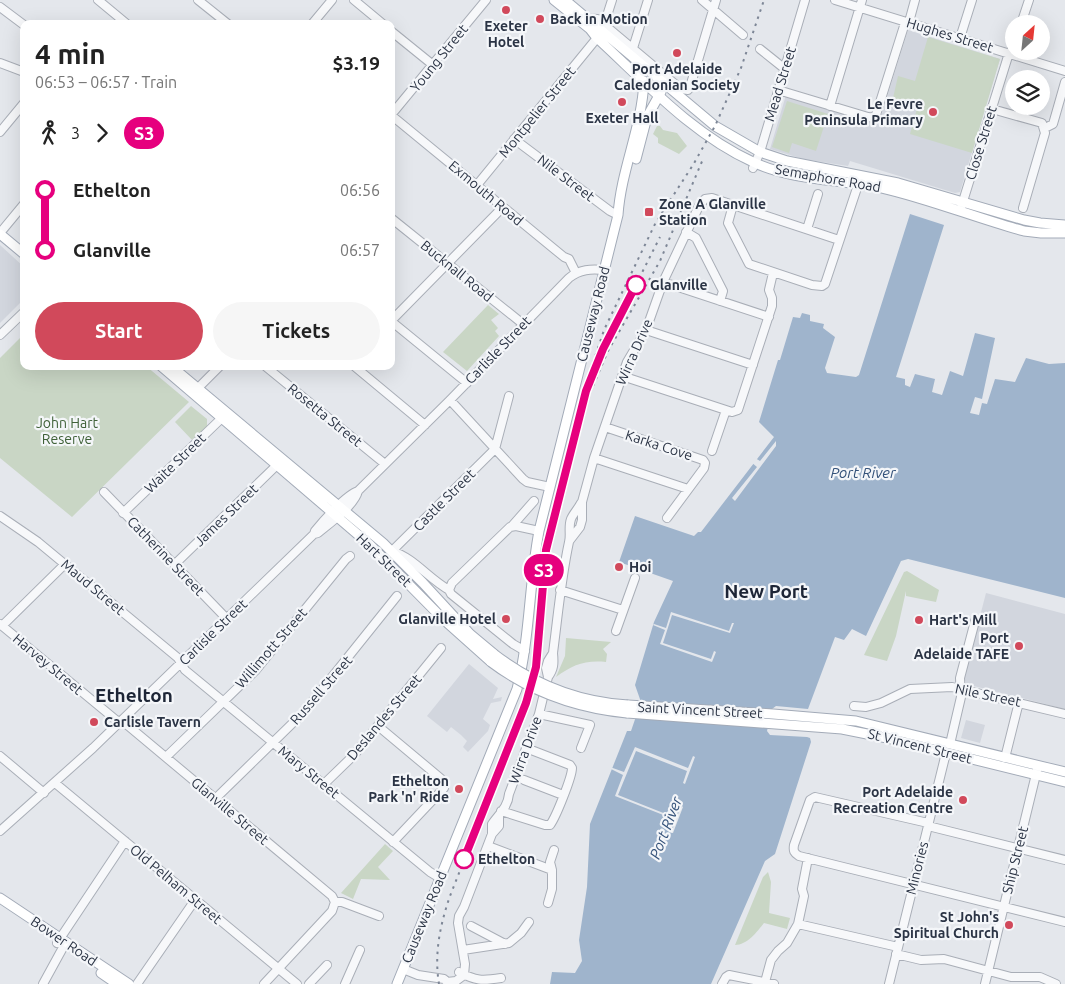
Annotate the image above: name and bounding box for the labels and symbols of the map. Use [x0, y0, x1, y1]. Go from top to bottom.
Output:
marker: Exeter Hotel [500, 4, 512, 16]
place label: Back in Motion [550, 11, 648, 27]
marker: Back in Motion [534, 13, 546, 25]
street label: Hughes Street [905, 14, 996, 56]
north arrow [1005, 15, 1050, 60]
place label: Exeter Hotel [484, 18, 528, 50]
street label: Young Street [407, 21, 471, 95]
street label: Mead Street [761, 44, 799, 123]
marker: Port Adelaide Caledonian Society [671, 47, 683, 59]
place label: Port Adelaide Caledonian Society [614, 61, 740, 93]
street label: Montpelier Street [495, 63, 579, 161]
marker: Exeter Hall [616, 96, 628, 108]
place label: Le Fevre Peninsula Primary [804, 96, 924, 128]
street label: Close Street [962, 104, 1000, 182]
marker: Le Fevre Peninsula Primary [927, 106, 939, 118]
place label: Exeter Hall [585, 110, 659, 126]
street label: Nile Street [534, 151, 598, 205]
street label: Exmouth Road [445, 157, 527, 229]
street label: Semaphore Road [774, 161, 882, 195]
place label: Zone A Glanville Station [659, 196, 766, 228]
marker: Zone A Glanville Station [643, 206, 655, 218]
street label: Bucknall Road [418, 237, 496, 305]
street label: Causeway Road [573, 265, 613, 363]
marker: Glanville [626, 275, 646, 295]
place label: Glanville [650, 277, 708, 293]
street label: Carlisle Street [462, 312, 535, 387]
street label: Wirra Drive [612, 316, 656, 388]
street label: Rosetta Street [285, 380, 366, 450]
park label: John Hart Reserve [36, 415, 99, 447]
street label: Karka Cove [623, 427, 695, 463]
street label: Waite Street [141, 430, 209, 496]
water label: Port River [830, 464, 897, 481]
street label: Castle Street [410, 465, 479, 534]
street label: James Street [191, 480, 262, 549]
street label: Catherine Street [124, 513, 208, 599]
street label: Hart Street [353, 530, 415, 590]
line badge: S3 [522, 554, 566, 586]
street label: Maud Street [58, 556, 128, 618]
place label: Hoi [629, 559, 652, 575]
marker: Hoi [613, 561, 625, 573]
district label: New Port [724, 580, 808, 602]
street label: Carlisle Street [176, 595, 251, 668]
street label: Willimott Street [232, 604, 310, 691]
place label: Glanville Hotel [398, 611, 496, 627]
place label: Hart's Mill [929, 612, 997, 628]
marker: Glanville Hotel [500, 613, 512, 625]
marker: Hart's Mill [913, 614, 925, 626]
street label: Harvey Street [10, 630, 87, 698]
place label: Port Adelaide TAFE [914, 630, 1009, 662]
marker: Port Adelaide TAFE [1013, 640, 1025, 652]
street label: Russell Street [287, 652, 356, 728]
street label: Deslandes Street [344, 671, 425, 763]
street label: Nile Street [954, 680, 1023, 710]
district label: Ethelton [95, 684, 173, 706]
street label: Saint Vincent Street [637, 699, 764, 721]
place label: Carlisle Tavern [104, 714, 201, 730]
street label: Wirra Drive [505, 714, 545, 786]
marker: Carlisle Tavern [88, 716, 100, 728]
street label: St Vincent Street [866, 725, 974, 767]
street label: Mary Street [275, 742, 343, 802]
place label: Ethelton Park 'n' Ride [368, 773, 449, 805]
street label: Glanville Street [188, 774, 272, 848]
marker: Ethelton Park 'n' Ride [453, 783, 465, 795]
place label: Port Adelaide Recreation Centre [833, 784, 953, 816]
water label: Port River [646, 793, 686, 861]
marker: Port Adelaide Recreation Centre [957, 794, 969, 806]
street label: Ship Street [999, 824, 1031, 896]
street label: Minories [903, 840, 931, 896]
street label: Old Pelham Street [127, 841, 226, 927]
marker: Ethelton [454, 849, 474, 869]
place label: Ethelton [478, 851, 535, 867]
street label: Causeway Road [398, 869, 450, 965]
place label: St John's Spiritual Church [894, 909, 999, 941]
street label: Bower Road [28, 913, 100, 969]
marker: St John's Spiritual Church [1003, 919, 1015, 931]

